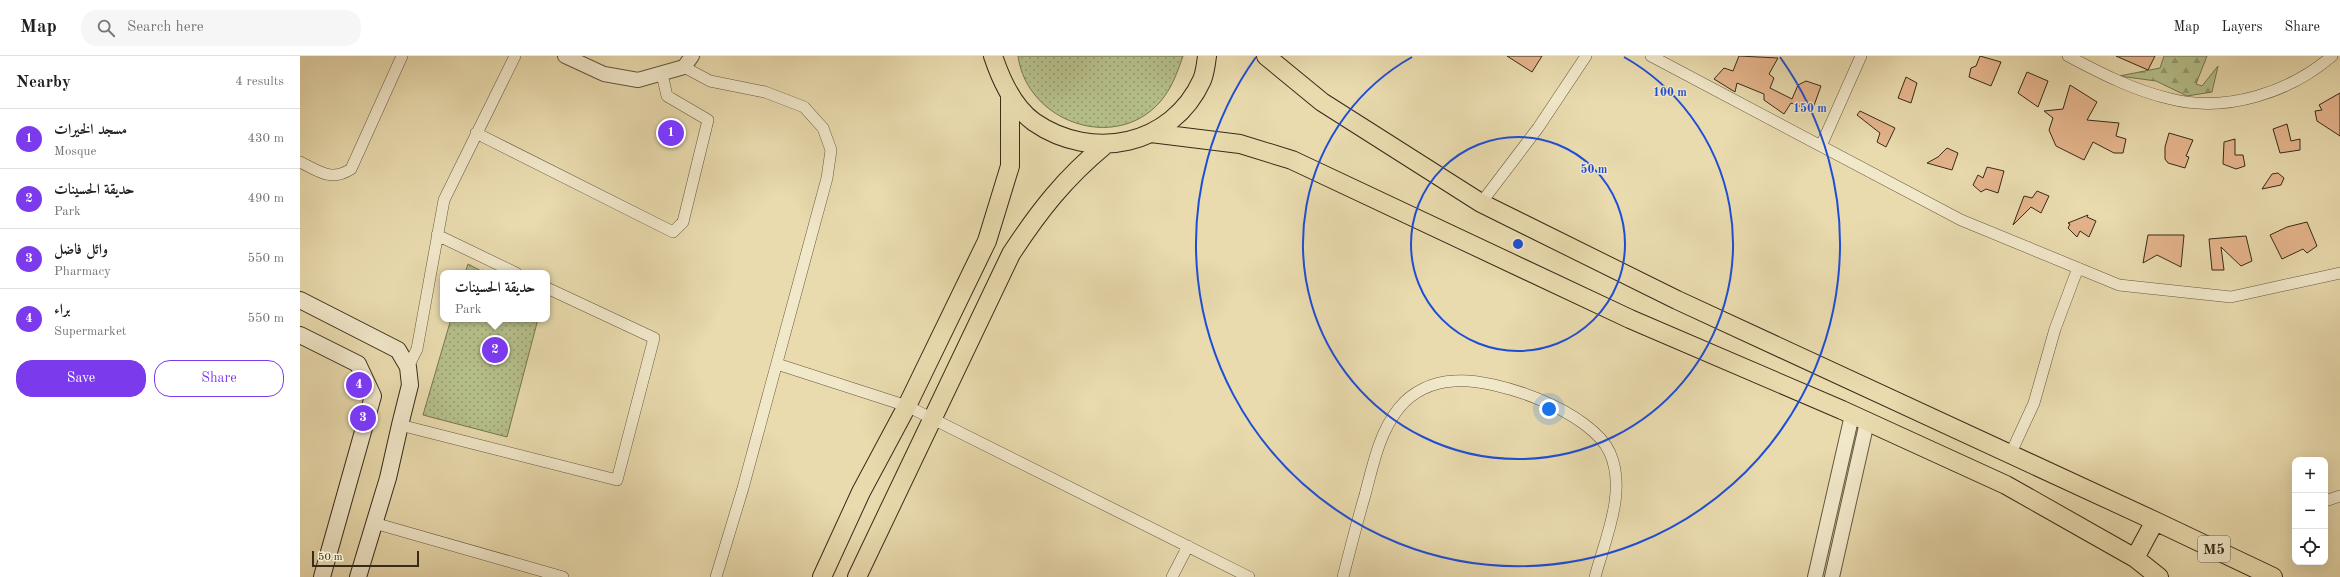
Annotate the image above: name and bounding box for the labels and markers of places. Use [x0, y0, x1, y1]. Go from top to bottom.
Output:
pin: 1 [658, 118, 684, 148]
centre of rings [1511, 237, 1525, 251]
pin: 2 [482, 335, 508, 365]
pin: 4 [346, 370, 372, 400]
pin: 3 [350, 403, 376, 433]

